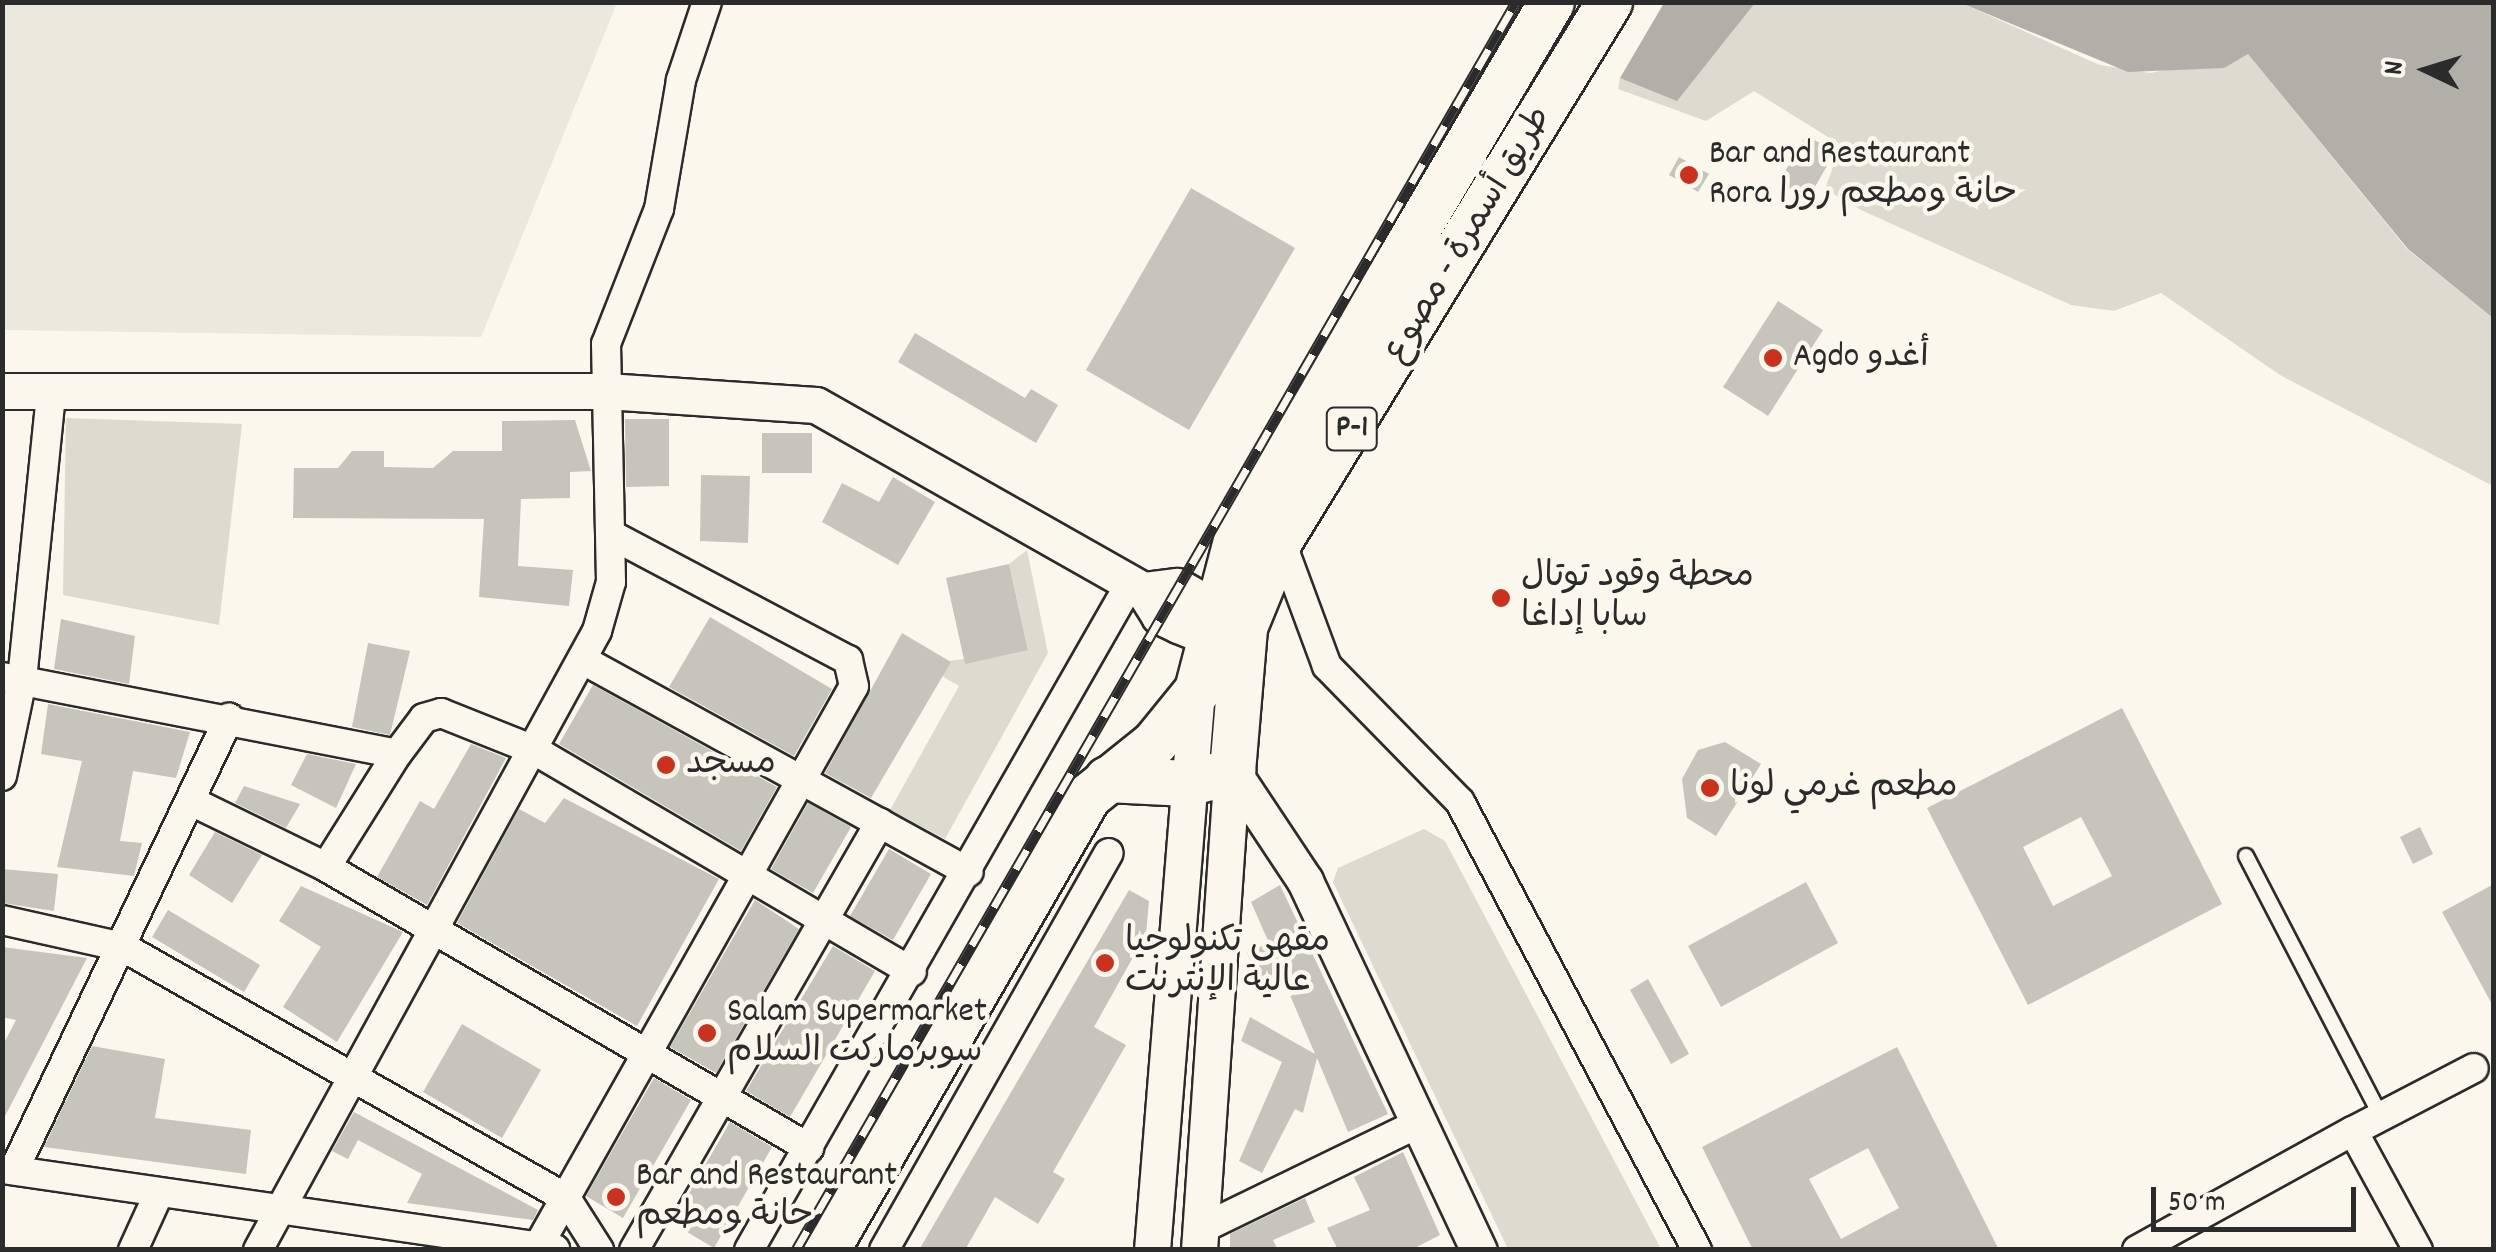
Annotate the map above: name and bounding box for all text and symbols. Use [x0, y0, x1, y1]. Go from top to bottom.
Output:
north arrow [2376, 20, 2476, 120]
text: N [2376, 60, 2417, 76]
street label: طريق أسمرة - مصوع [1376, 100, 1562, 372]
place label: Bar and Restaurant Rora حانة ومطعم رورا [1709, 134, 2017, 216]
marker: Bar and Restaurant Rora حانة ومطعم رورا [1678, 164, 1700, 186]
place label: Agdo أغدو [1793, 337, 1929, 379]
marker: Agdo أغدو [1762, 347, 1784, 369]
road number: P-1 [1324, 402, 1380, 456]
place label: محطة وقود توتال سابا إداغا [1521, 557, 1754, 639]
marker: محطة وقود توتال سابا إداغا [1490, 587, 1512, 609]
place label: مسجد [686, 744, 776, 786]
marker: مسجد [655, 754, 677, 776]
place label: مطعم غرمي لونا [1730, 767, 1958, 809]
marker: مطعم غرمي لونا [1699, 777, 1721, 799]
place label: مقهى تكنولوجيا عالية الإنترنت [1125, 922, 1330, 1004]
marker: مقهى تكنولوجيا عالية الإنترنت [1094, 952, 1116, 974]
place label: Salam Supermarket سوبرماركت السلام [727, 992, 987, 1074]
marker: Salam Supermarket سوبرماركت السلام [696, 1022, 718, 1044]
place label: Bar and Restaurant حانة ومطعم [636, 1156, 897, 1238]
scale bar [2156, 1167, 2361, 1229]
text: 50 m [2168, 1183, 2226, 1226]
marker: Bar and Restaurant حانة ومطعم [605, 1186, 627, 1208]

